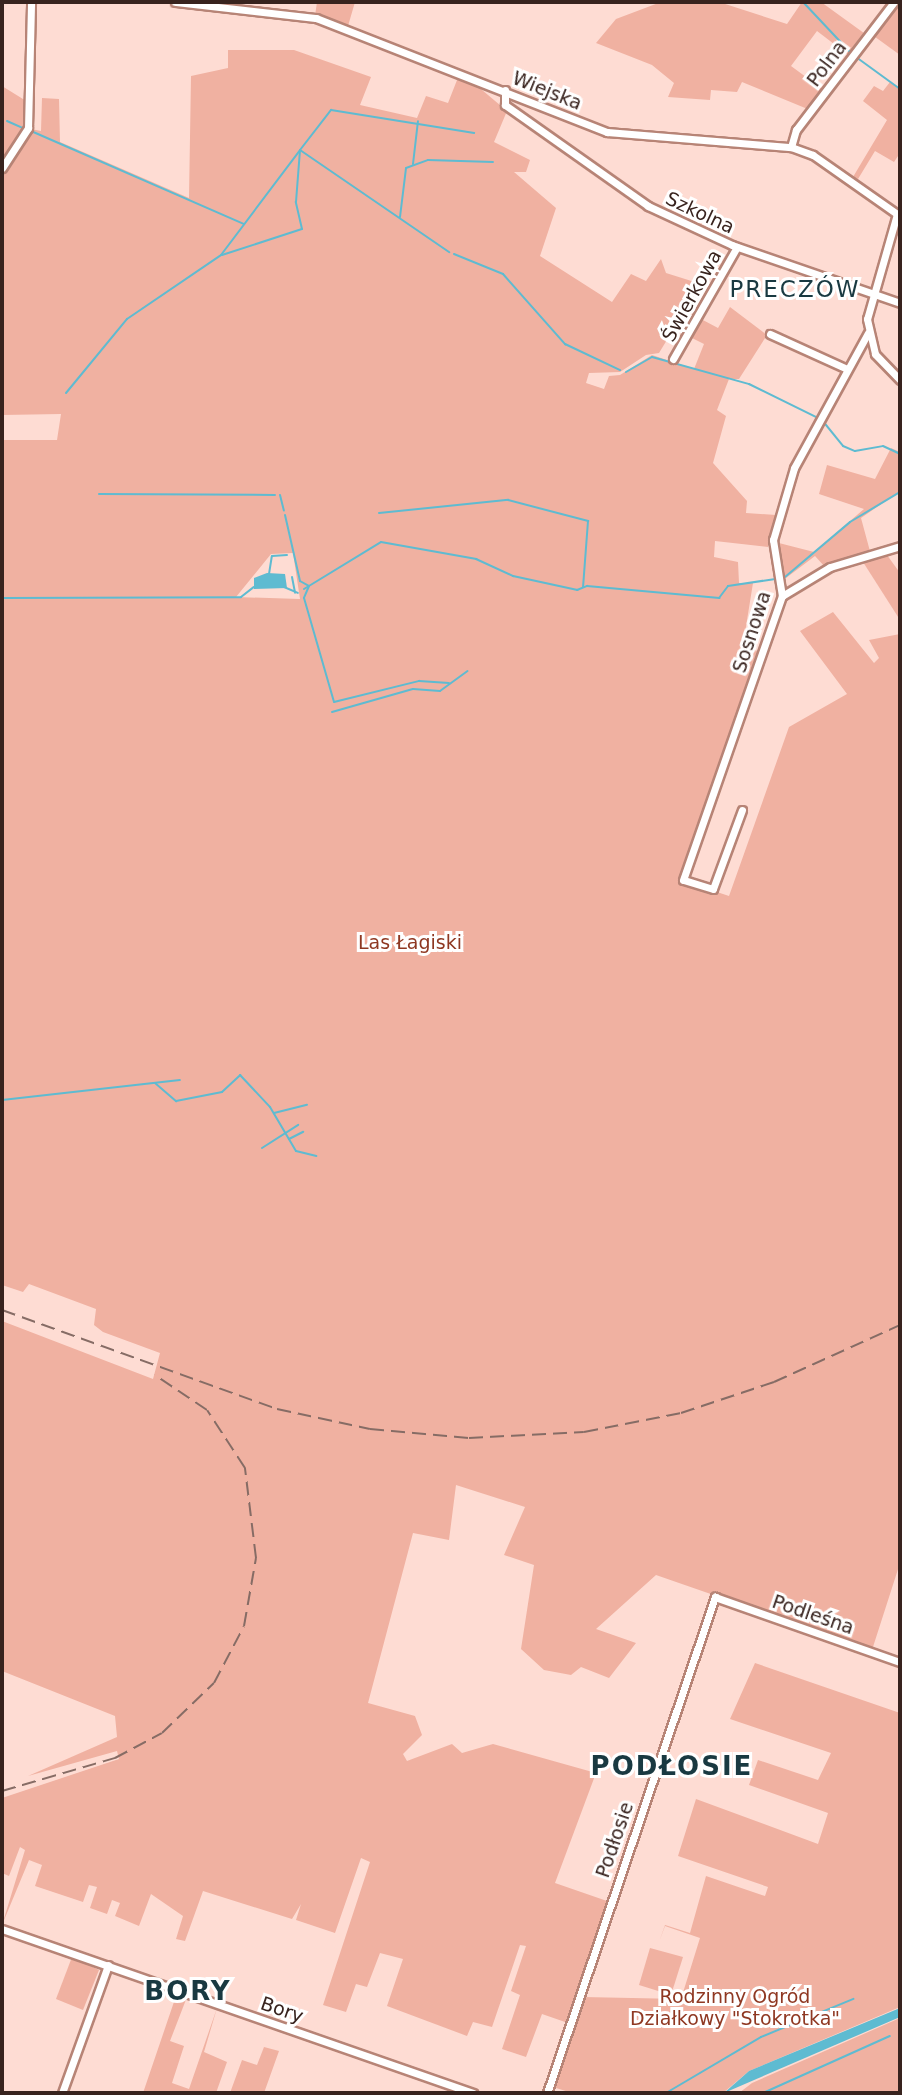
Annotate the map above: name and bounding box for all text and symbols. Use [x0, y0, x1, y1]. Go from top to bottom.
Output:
street label: Polna [802, 37, 852, 91]
street label: Wiejska [509, 67, 585, 115]
street label: Szkolna [662, 187, 738, 239]
street label: Świerkowa [657, 246, 727, 346]
district label: PRECZÓW [730, 275, 860, 303]
street label: Sosnowa [728, 588, 776, 676]
park label: Las Łagiski [358, 932, 462, 954]
street label: Podleśna [769, 1590, 857, 1640]
district label: PODŁOSIE [592, 1751, 752, 1783]
street label: Podłosie [591, 1799, 639, 1881]
district label: BORY [145, 1976, 231, 2008]
park label: Rodzinny Ogród Działkowy "Stokrotka" [630, 1986, 840, 2030]
street label: Bory [258, 1992, 306, 2028]

